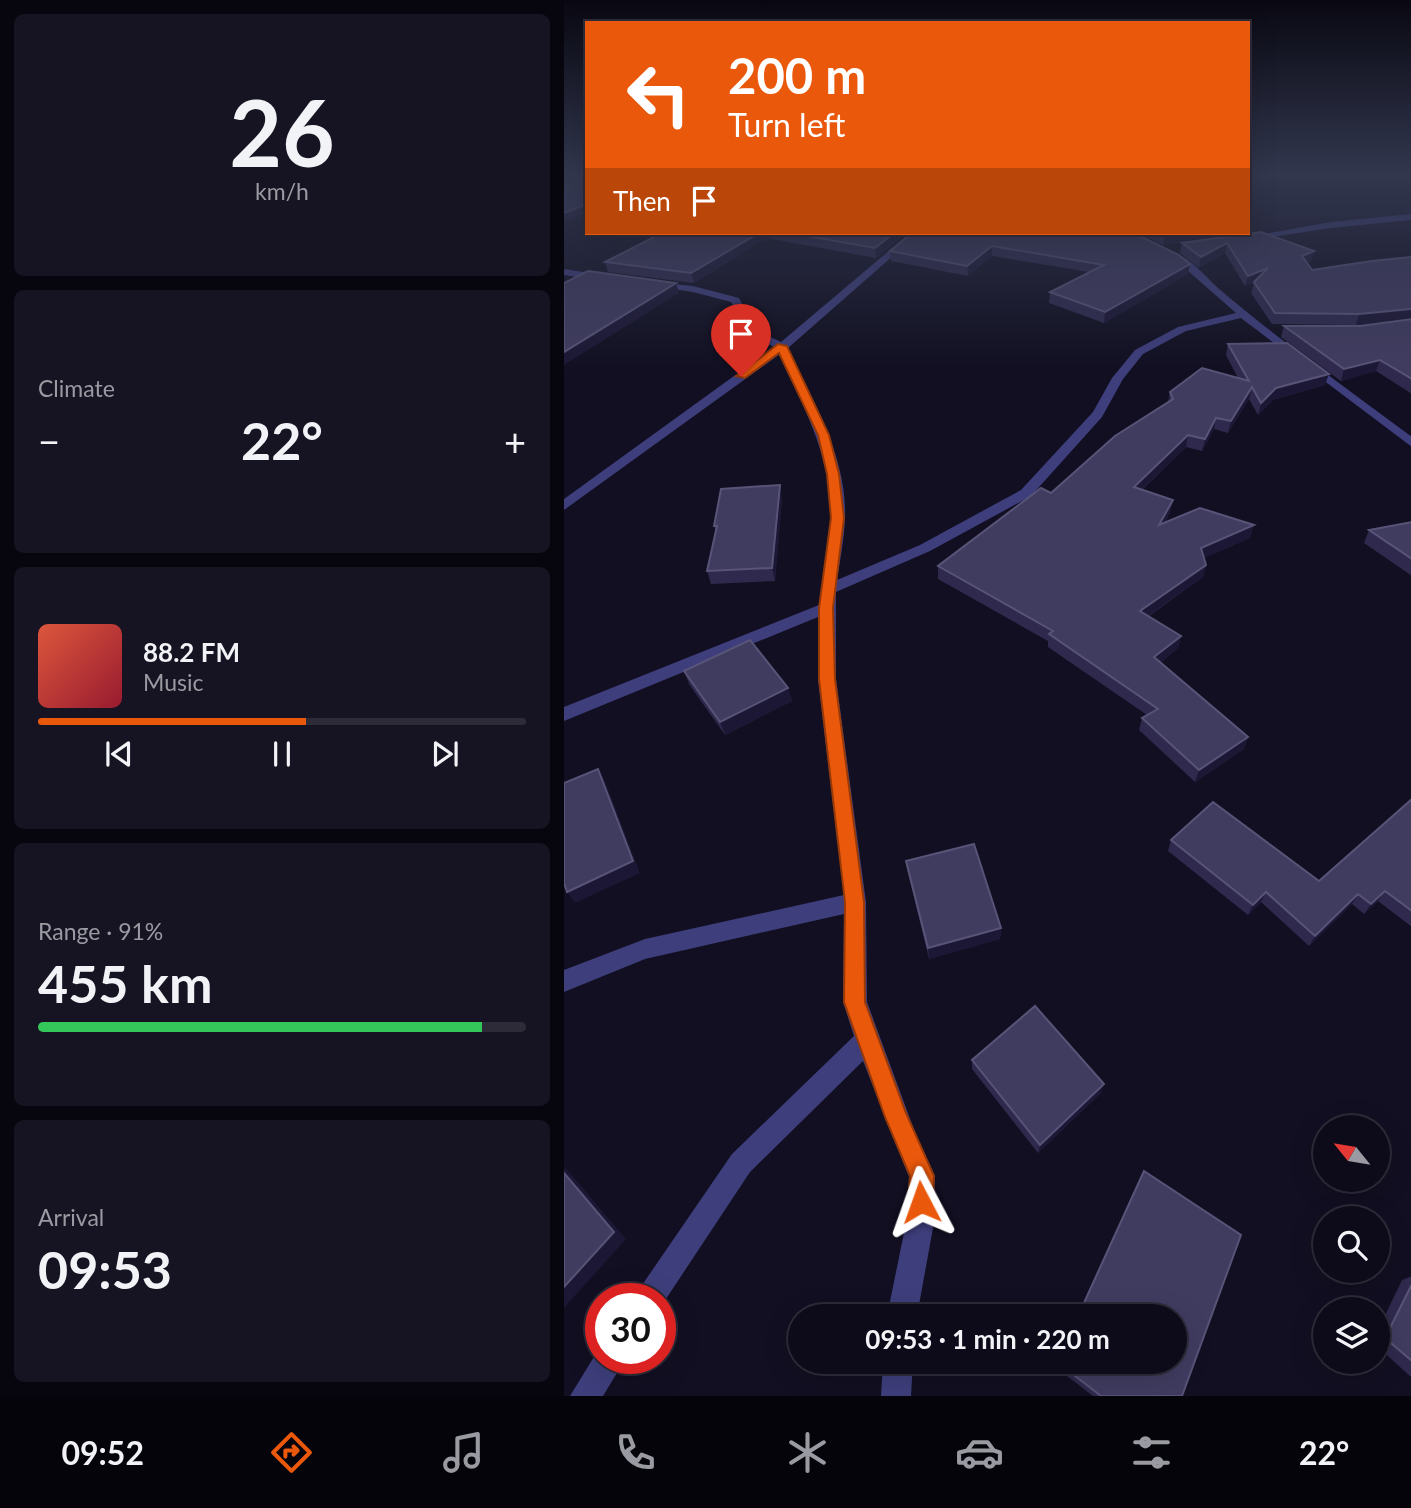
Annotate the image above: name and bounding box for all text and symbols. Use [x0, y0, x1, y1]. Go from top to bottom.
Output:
text: 200 m [728, 46, 866, 104]
icon: left [613, 49, 704, 140]
text: 26 [229, 77, 335, 186]
text: Turn left [728, 105, 845, 144]
text: km/h [255, 177, 309, 205]
icon: arrive [685, 182, 723, 220]
text: Then [613, 185, 671, 217]
pin [711, 304, 771, 376]
icon: arrive [722, 315, 760, 353]
text: Climate [38, 374, 115, 402]
text: 22° [241, 409, 323, 471]
text: − [38, 418, 60, 464]
text: + [504, 418, 526, 464]
text: 88.2 FM [143, 636, 240, 668]
text: Music [143, 668, 203, 696]
icon: previous [100, 735, 138, 773]
icon: pause [263, 735, 301, 773]
icon: next [426, 735, 464, 773]
text: Range · 91% [38, 917, 163, 945]
text: 455 km [38, 952, 212, 1014]
north arrow [1313, 1115, 1390, 1192]
map controls [1313, 1115, 1390, 1374]
position arrow [884, 1165, 958, 1239]
text: Arrival [38, 1203, 104, 1231]
button: search [1313, 1206, 1390, 1283]
text: 09:53 [38, 1238, 172, 1300]
speed limit sign: 30 [585, 1283, 676, 1374]
button: layers [1313, 1297, 1390, 1374]
text: 09:53 · 1 min · 220 m [865, 1323, 1110, 1355]
icon: directions [267, 1428, 316, 1477]
icon: music [439, 1428, 488, 1477]
icon: phone [611, 1428, 660, 1477]
icon: climate [783, 1428, 832, 1477]
icon: car [955, 1428, 1004, 1477]
icon: filters [1127, 1428, 1176, 1477]
text: 09:52 [62, 1433, 144, 1472]
text: 22° [1299, 1433, 1349, 1472]

